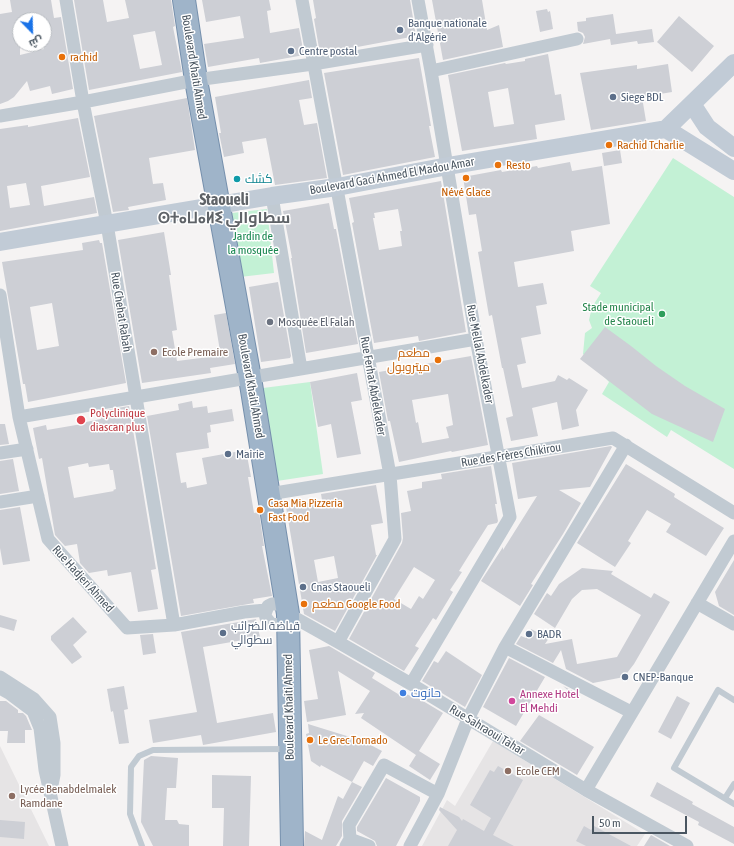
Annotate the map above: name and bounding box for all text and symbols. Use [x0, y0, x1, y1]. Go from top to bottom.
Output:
north arrow [12, 12, 52, 52]
street label: Boulevard Khaiti Ahmed [179, 13, 209, 121]
place label: Banque nationale d'Algérie [408, 16, 487, 44]
marker: Banque nationale d'Algérie [395, 25, 405, 35]
text: ش [27, 34, 45, 50]
place label: Centre postal [299, 44, 358, 58]
marker: Centre postal [286, 46, 296, 56]
place label: rachid [70, 50, 98, 64]
marker: rachid [57, 52, 67, 62]
place label: Siege BDL [621, 90, 663, 104]
marker: Siege BDL [608, 92, 618, 102]
place label: Rachid Tcharlie [617, 138, 684, 152]
marker: Rachid Tcharlie [604, 140, 614, 150]
street label: Boulevard Gaci Ahmed El Madou Amar [309, 154, 475, 198]
place label: Resto [506, 158, 531, 172]
marker: Resto [493, 160, 503, 170]
place label: كشك [245, 172, 273, 186]
marker: Névé Glace [461, 173, 471, 183]
marker: كشك [232, 174, 242, 184]
place label: Névé Glace [441, 185, 491, 199]
district label: Staoueli ⵙⵜⴰⵡⴰⵍⵉ سطاوالي [158, 190, 290, 228]
park label: Jardin de la mosquée [227, 229, 279, 257]
street label: Rue Chehat Rabah [108, 271, 134, 353]
place label: Stade municipal de Staoueli [582, 300, 654, 328]
street label: Rue Mellal Abdelkader [463, 303, 497, 405]
marker: Stade municipal de Staoueli [657, 309, 667, 319]
place label: Mosquée El Falah [278, 315, 355, 329]
marker: Mosquée El Falah [265, 317, 275, 327]
street label: Boulevard Khaiti Ahmed [235, 333, 267, 439]
street label: Rue Ferhat Abdelkader [357, 335, 389, 437]
place label: Ecole Premaire [162, 345, 228, 359]
place label: مطعم ميتروبول [387, 346, 430, 374]
marker: Ecole Premaire [149, 347, 159, 357]
marker: مطعم ميتروبول [433, 355, 443, 365]
place label: Polyclinique diascan plus [90, 406, 145, 434]
marker: Polyclinique diascan plus [75, 414, 87, 426]
street label: Rue des Frères Chikirou [460, 440, 562, 470]
place label: Mairie [236, 447, 264, 461]
marker: Mairie [223, 449, 233, 459]
place label: Casa Mia Pizzeria Fast Food [268, 496, 343, 524]
marker: Casa Mia Pizzeria Fast Food [255, 505, 265, 515]
street label: Rue Hadjeri Ahmed [49, 543, 117, 615]
place label: Cnas Staoueli [311, 580, 371, 594]
marker: Cnas Staoueli [298, 582, 308, 592]
place label: مطعم Google Food [312, 597, 400, 611]
marker: مطعم Google Food [299, 599, 309, 609]
place label: قباضة الضرائب سطوالي [231, 619, 300, 647]
place label: BADR [537, 627, 561, 641]
marker: قباضة الضرائب سطوالي [218, 628, 228, 638]
marker: BADR [524, 629, 534, 639]
street label: Boulevard Khaiti Ahmed [281, 654, 297, 760]
place label: CNEP-Banque [633, 670, 693, 684]
marker: CNEP-Banque [620, 672, 630, 682]
place label: حانوت [411, 686, 441, 700]
place label: Annexe Hotel El Mehdi [520, 687, 579, 715]
marker: حانوت [398, 688, 408, 698]
marker: Annexe Hotel El Mehdi [507, 696, 517, 706]
street label: Rue Sahraoui Tahar [447, 702, 527, 758]
place label: Le Grec Tornado [318, 733, 388, 747]
marker: Le Grec Tornado [305, 735, 315, 745]
place label: Ecole CEM [516, 764, 560, 778]
marker: Ecole CEM [503, 766, 513, 776]
place label: Lycée Benabdelmalek Ramdane [20, 782, 117, 810]
marker: Lycée Benabdelmalek Ramdane [7, 791, 17, 801]
scale bar [594, 808, 689, 834]
text: 50 m [599, 816, 621, 830]

